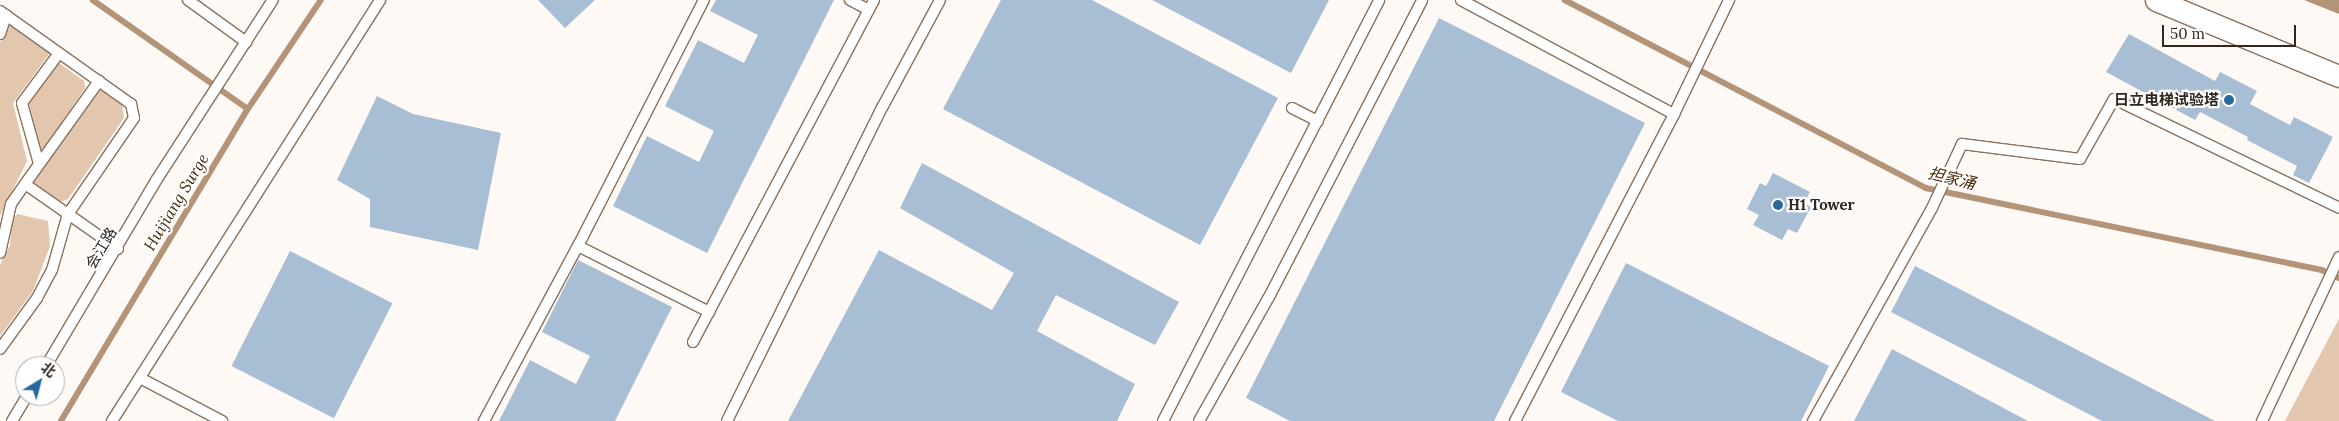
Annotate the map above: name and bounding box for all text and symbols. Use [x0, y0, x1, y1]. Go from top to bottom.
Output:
scale bar [2164, 15, 2298, 47]
text: 50 m [2170, 24, 2205, 43]
place label: 日立电梯试验塔 [2114, 91, 2219, 109]
marker: 日立电梯试验塔 [2223, 94, 2235, 106]
water label: Huijiang Surge [140, 150, 212, 254]
water label: 担家涌 [1926, 163, 1978, 193]
place label: H1 Tower [1788, 196, 1855, 214]
marker: H1 Tower [1772, 199, 1784, 211]
street label: 会江路 [82, 224, 120, 272]
north arrow [15, 356, 65, 406]
text: 北 [37, 358, 59, 381]

